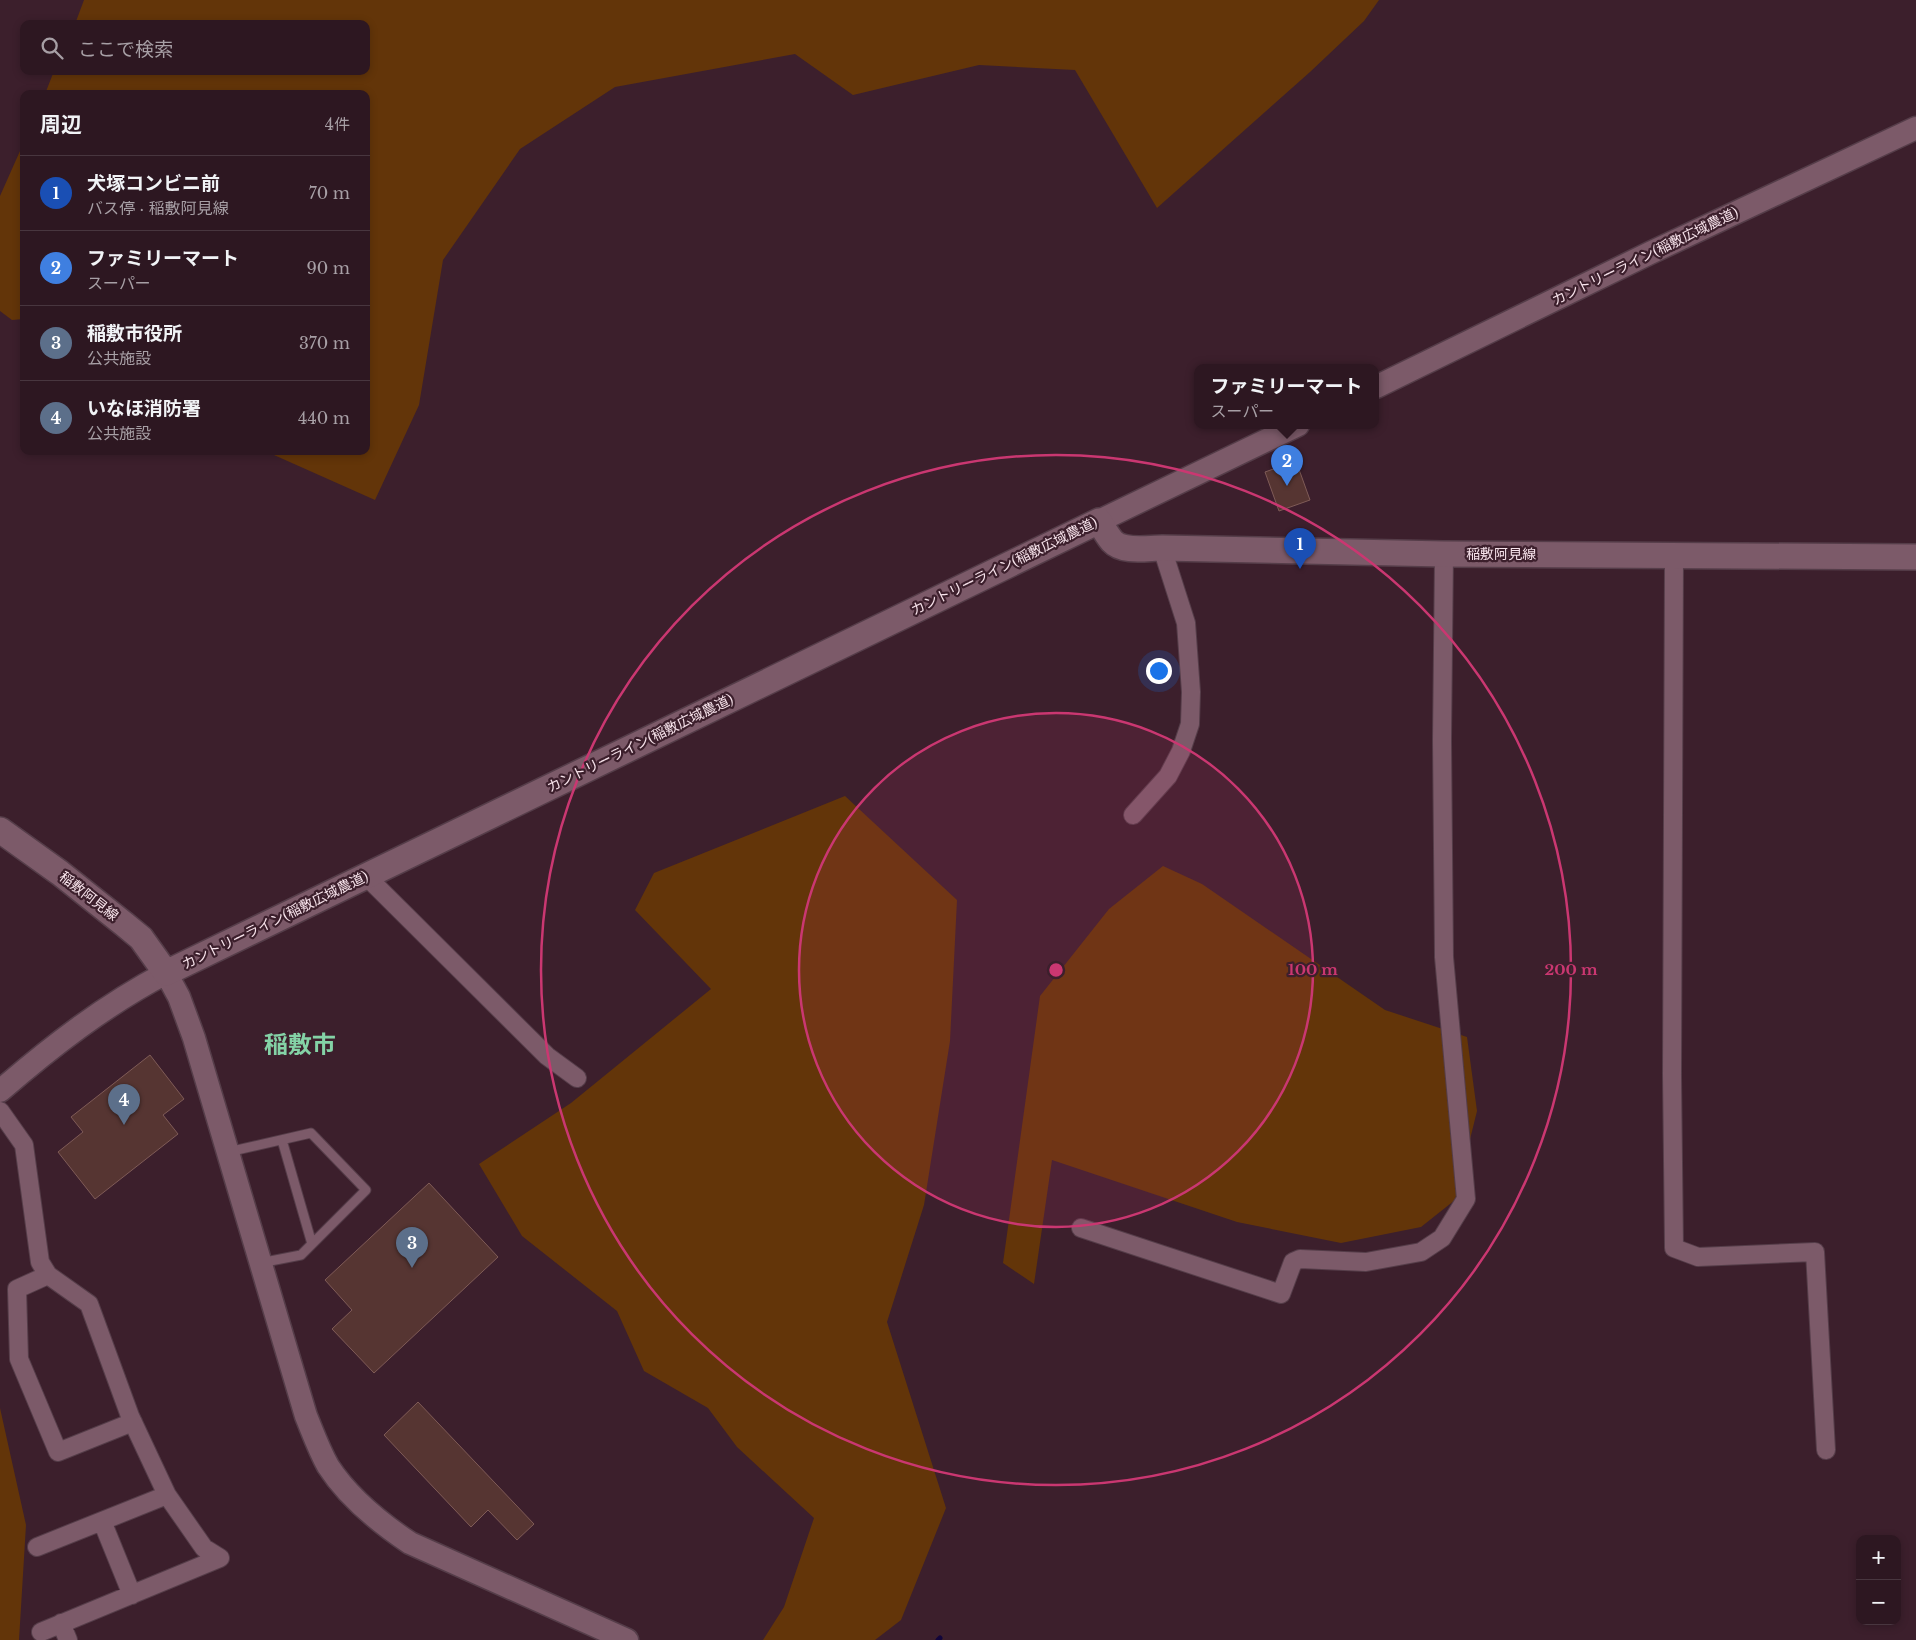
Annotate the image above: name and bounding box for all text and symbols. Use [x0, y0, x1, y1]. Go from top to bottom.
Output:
search box [20, 20, 370, 75]
icon: search [38, 34, 66, 62]
text: ここで検索 [78, 38, 173, 61]
text: 周辺 [40, 112, 82, 138]
text: 4件 [325, 114, 350, 134]
text: 犬塚コンビニ前 [87, 172, 220, 195]
text: 1 [53, 183, 59, 203]
text: 70 m [309, 183, 350, 203]
text: バス停 · 稲敷阿見線 [87, 198, 229, 218]
street label: カントリーライン(稲敷広域農道) [1549, 203, 1741, 309]
text: ファミリーマート [87, 247, 239, 270]
text: 2 [51, 258, 61, 278]
text: 90 m [307, 258, 350, 278]
text: スーパー [87, 273, 151, 293]
text: 稲敷市役所 [87, 322, 182, 345]
text: 3 [51, 333, 61, 353]
text: 370 m [299, 333, 350, 353]
text: 公共施設 [87, 348, 151, 368]
popup [1194, 364, 1379, 429]
text: ファミリーマート [1210, 375, 1363, 398]
text: いなほ消防署 [87, 397, 201, 420]
text: スーパー [1210, 401, 1274, 421]
text: 4 [51, 408, 61, 428]
text: 440 m [298, 408, 350, 428]
text: 公共施設 [87, 423, 151, 443]
pin: 2 [1271, 445, 1303, 486]
street label: カントリーライン(稲敷広域農道) [908, 513, 1100, 619]
pin: 1 [1284, 528, 1316, 569]
street label: 稲敷阿見線 [1466, 545, 1536, 563]
your location [1146, 658, 1172, 684]
street label: カントリーライン(稲敷広域農道) [544, 690, 736, 796]
street label: 稲敷阿見線 [56, 867, 122, 925]
street label: カントリーライン(稲敷広域農道) [179, 867, 371, 973]
text: 100 m [1288, 960, 1338, 979]
text: 200 m [1545, 960, 1598, 979]
centre of rings [1047, 961, 1065, 979]
district label: 稲敷市 [264, 1030, 336, 1059]
pin: 4 [108, 1084, 140, 1125]
pin: 3 [396, 1227, 428, 1268]
map controls [1856, 1535, 1901, 1625]
button: + [1856, 1535, 1901, 1580]
button: − [1856, 1580, 1901, 1625]

